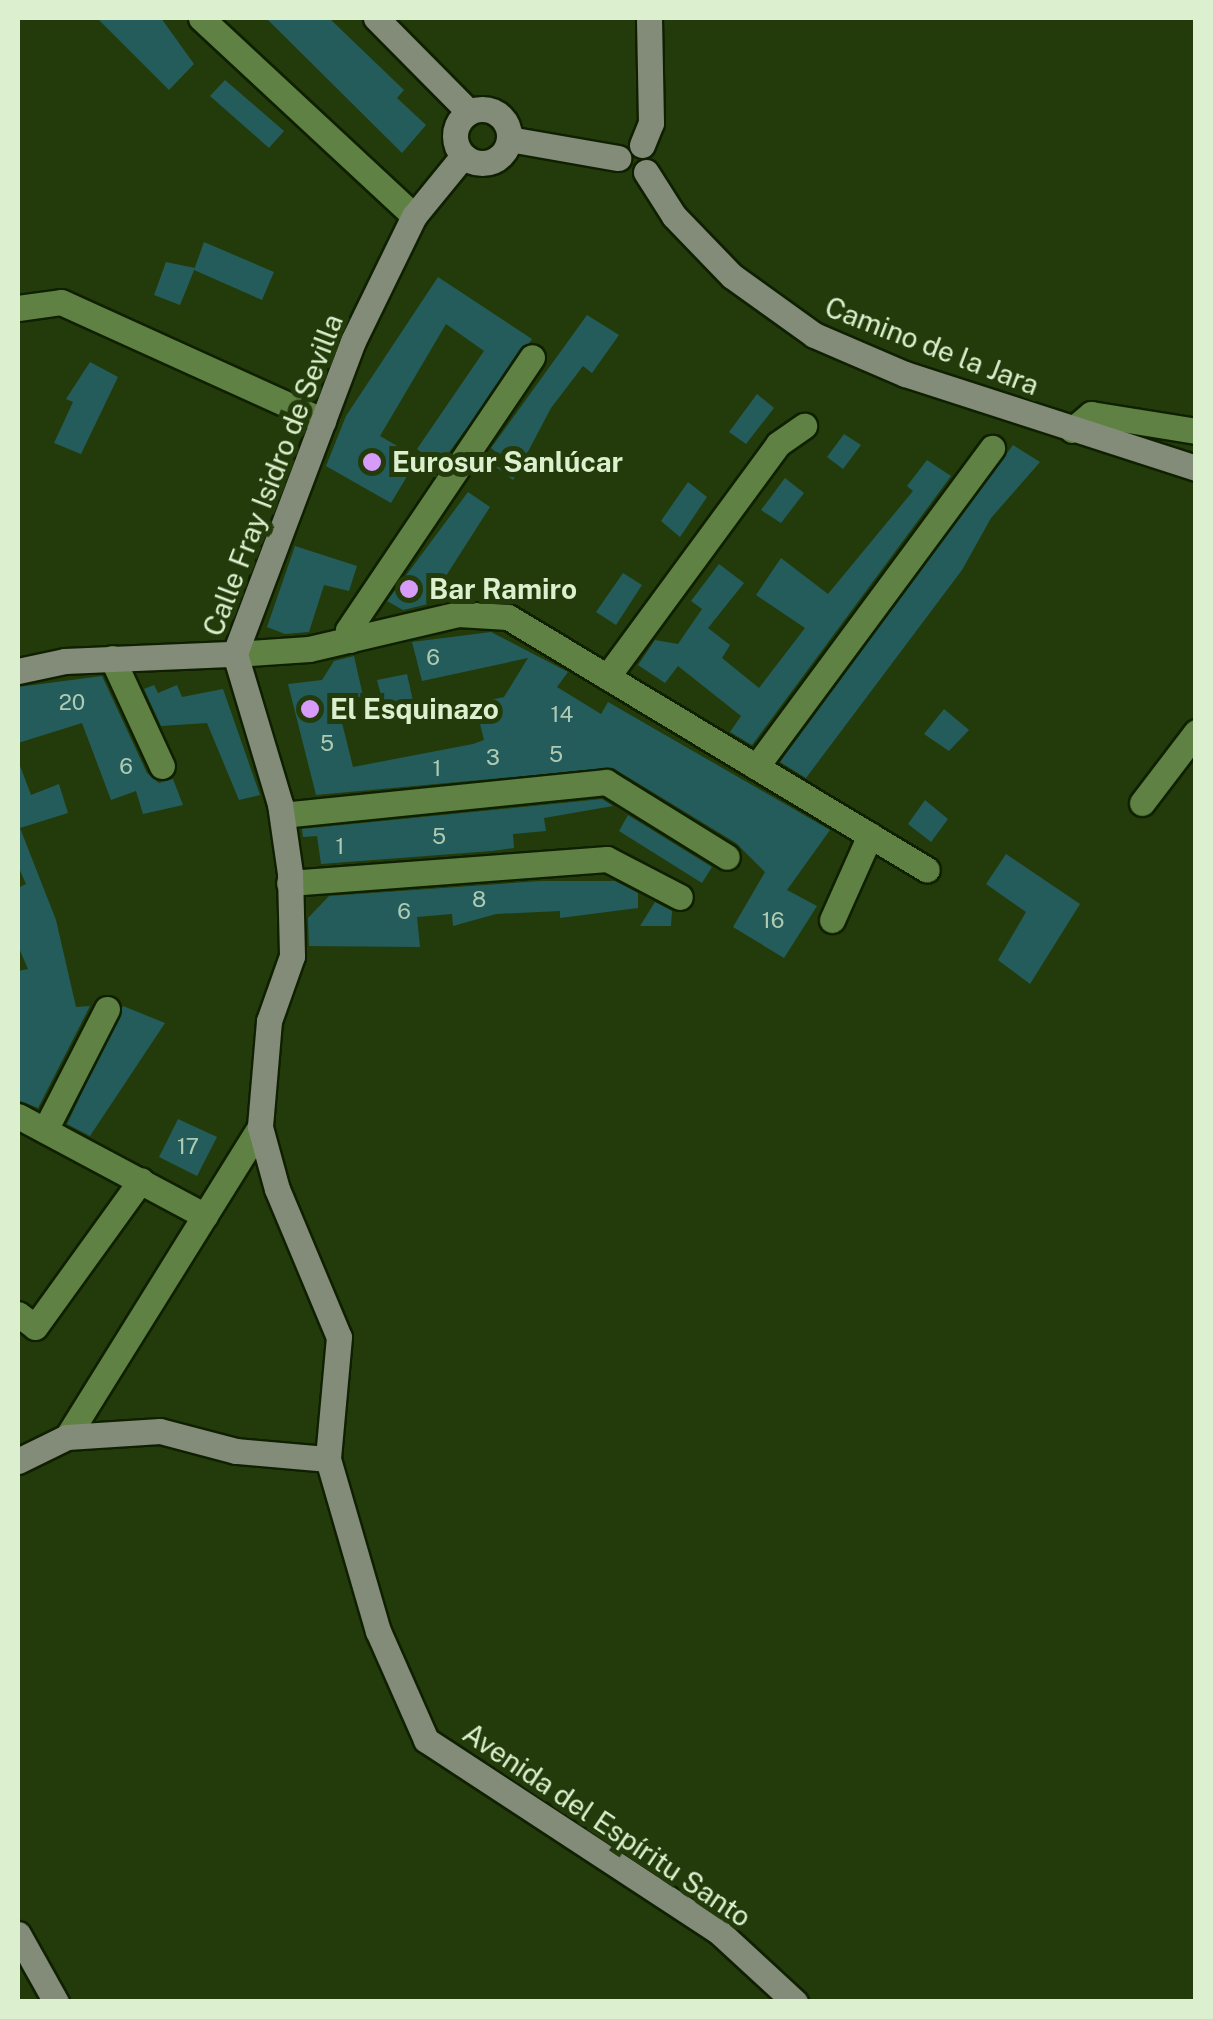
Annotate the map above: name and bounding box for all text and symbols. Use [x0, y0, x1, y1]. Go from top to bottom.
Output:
street label: Camino de la Jara [820, 290, 1044, 402]
street label: Calle Fray Isidro de Sevilla [196, 309, 350, 641]
place label: Eurosur Sanlúcar [392, 445, 623, 479]
marker: Eurosur Sanlúcar [361, 451, 383, 473]
place label: Bar Ramiro [429, 572, 577, 606]
marker: Bar Ramiro [398, 578, 420, 600]
house number: 6 [426, 645, 440, 671]
house number: 20 [59, 690, 85, 716]
place label: El Esquinazo [330, 692, 499, 726]
marker: El Esquinazo [299, 698, 321, 720]
house number: 14 [551, 702, 573, 728]
house number: 5 [320, 731, 334, 757]
house number: 5 [549, 742, 563, 768]
house number: 3 [486, 745, 500, 771]
house number: 6 [119, 754, 133, 780]
house number: 1 [433, 756, 441, 782]
house number: 5 [432, 824, 446, 850]
house number: 1 [336, 834, 344, 860]
house number: 8 [472, 887, 486, 913]
house number: 6 [397, 899, 411, 925]
house number: 16 [762, 908, 784, 934]
house number: 17 [177, 1134, 199, 1160]
street label: Avenida del Espíritu Santo [456, 1716, 758, 1934]

